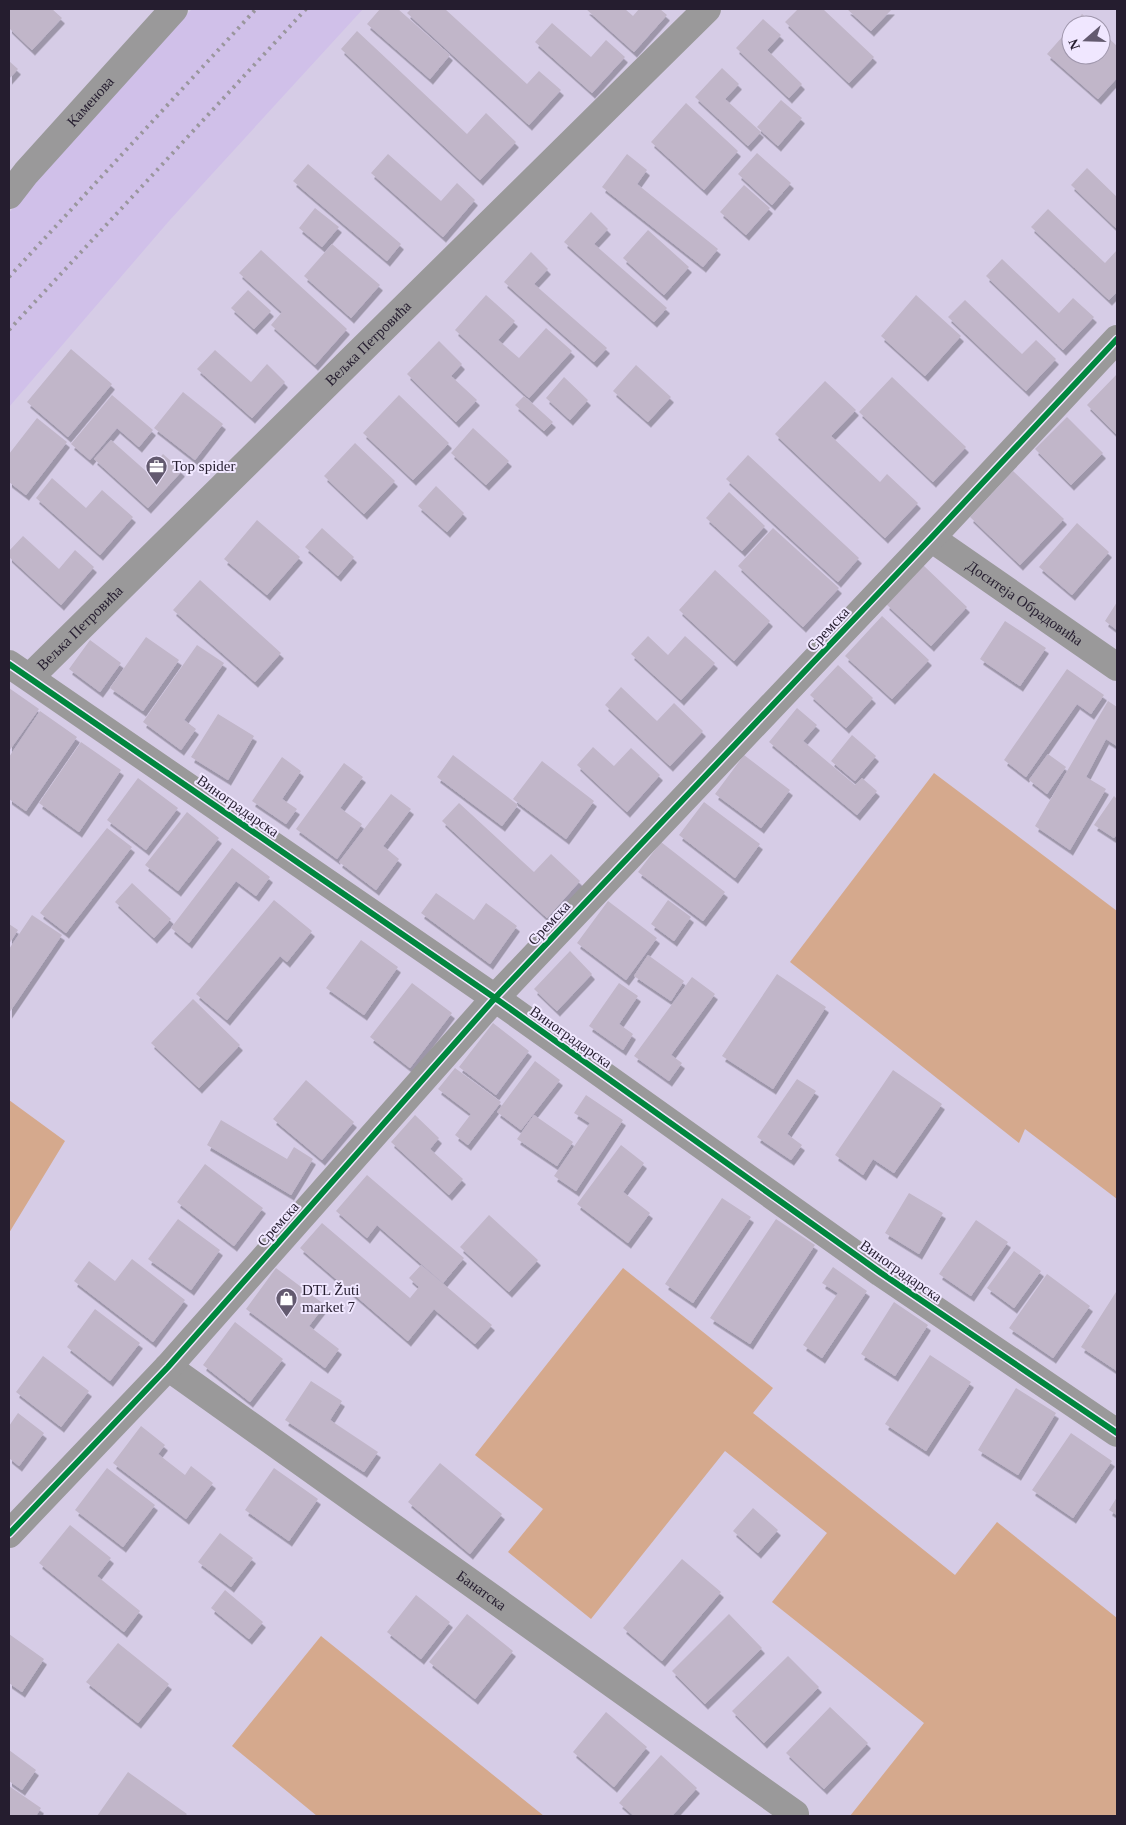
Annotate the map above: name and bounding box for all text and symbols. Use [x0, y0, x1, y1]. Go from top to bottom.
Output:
north arrow [1061, 15, 1111, 65]
text: N [1065, 37, 1083, 52]
street label: Каменова [64, 73, 117, 130]
street label: Вељка Петровића [322, 298, 414, 389]
office icon: Top spider [144, 454, 168, 485]
place label: Top spider [172, 458, 236, 474]
street label: Доситеја Обрадовића [964, 557, 1086, 649]
street label: Вељка Петровића [34, 582, 126, 673]
street label: Сремска [804, 604, 853, 654]
street label: Виноградарска [194, 772, 282, 840]
street label: Сремска [525, 898, 574, 948]
street label: Виноградарска [527, 1003, 615, 1071]
street label: Сремска [254, 1198, 302, 1249]
street label: Виноградарска [857, 1237, 945, 1305]
place label: DTL Žuti market 7 [302, 1282, 359, 1315]
shop icon: DTL Žuti market 7 [274, 1287, 298, 1318]
street label: Банатска [454, 1568, 510, 1614]

